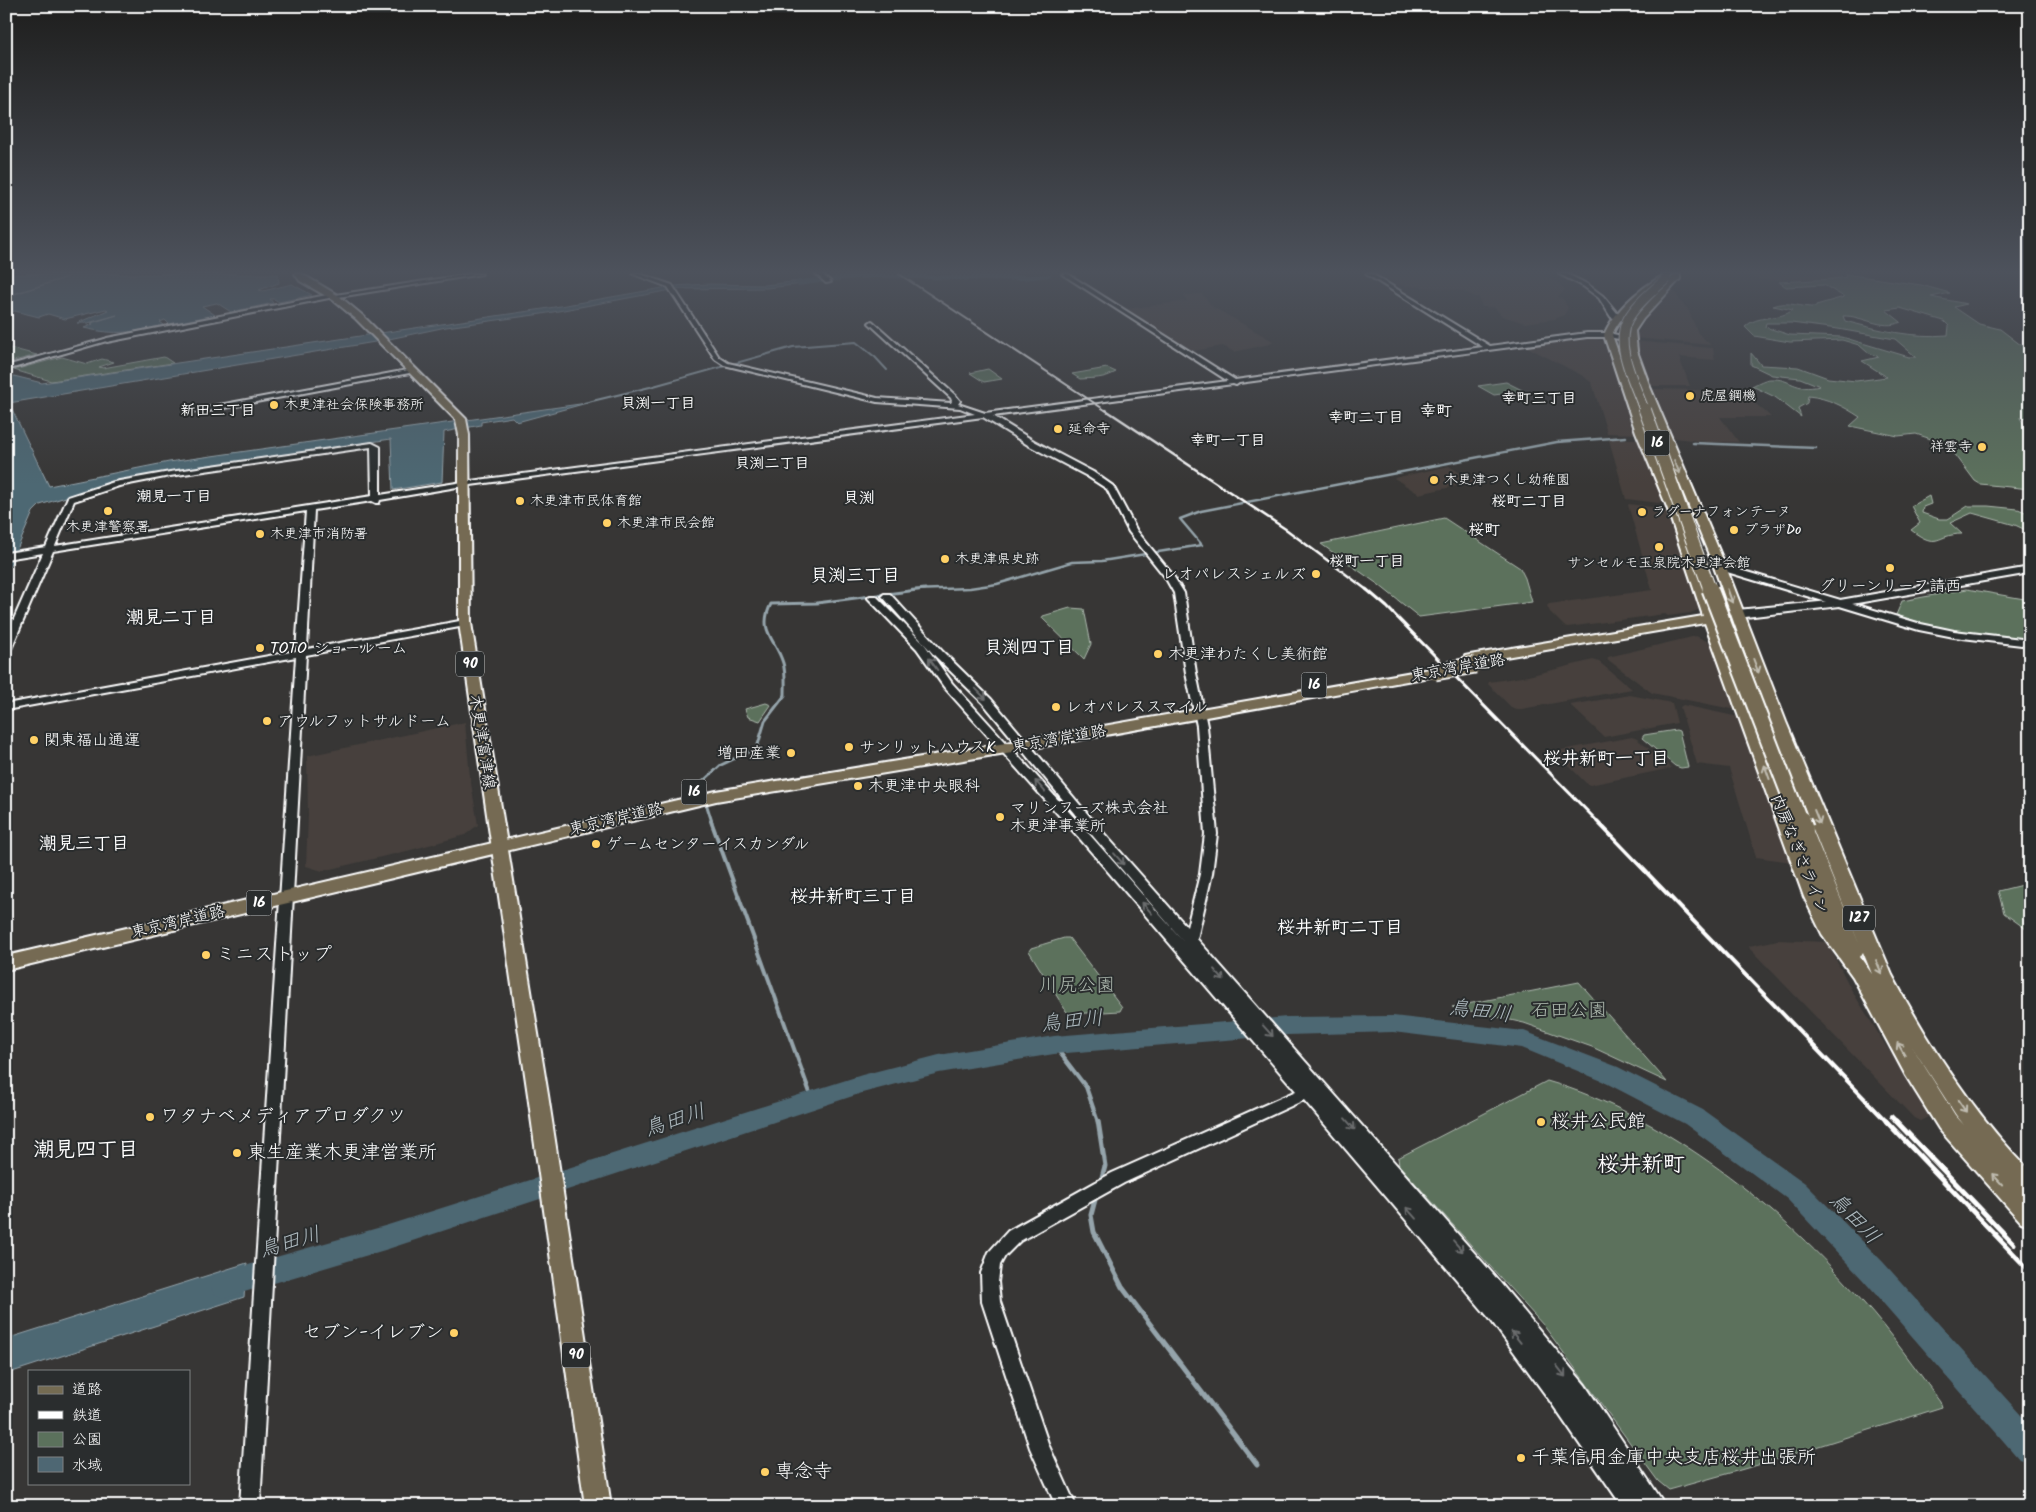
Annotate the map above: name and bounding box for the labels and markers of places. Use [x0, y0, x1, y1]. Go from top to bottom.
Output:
place label: 虎屋鋼機 [1700, 385, 1756, 407]
marker: 虎屋鋼機 [1684, 390, 1696, 402]
place label: 木更津社会保険事務所 [284, 394, 424, 416]
marker: 木更津社会保険事務所 [268, 399, 280, 411]
place label: 延命寺 [1068, 418, 1110, 440]
marker: 延命寺 [1052, 423, 1064, 435]
place label: 祥雲寺 [1930, 436, 1972, 458]
marker: 祥雲寺 [1976, 441, 1988, 453]
place label: 木更津つくし幼稚園 [1444, 469, 1570, 491]
marker: 木更津つくし幼稚園 [1428, 474, 1440, 486]
place label: 木更津市民体育館 [530, 490, 642, 512]
marker: 木更津市民体育館 [514, 495, 526, 507]
place label: ラグーナフォンテーヌ [1652, 501, 1791, 523]
marker: 木更津警察署 [102, 505, 114, 517]
marker: ラグーナフォンテーヌ [1636, 506, 1648, 518]
place label: 木更津市民会館 [617, 512, 715, 534]
place label: 木更津警察署 [66, 516, 150, 538]
marker: 木更津市民会館 [601, 517, 613, 529]
place label: プラザDo [1744, 519, 1801, 541]
place label: 木更津市消防署 [270, 523, 368, 545]
marker: プラザDo [1728, 524, 1740, 536]
marker: 木更津市消防署 [254, 528, 266, 540]
marker: サンセルモ玉泉院木更津会館 [1653, 541, 1665, 553]
place label: 木更津県史跡 [955, 548, 1039, 570]
place label: サンセルモ玉泉院木更津会館 [1568, 552, 1750, 574]
marker: 木更津県史跡 [939, 553, 951, 565]
place label: レオパレスシェルズ [1162, 562, 1306, 587]
marker: グリーンリーフ請西 [1884, 562, 1896, 574]
marker: レオパレスシェルズ [1310, 568, 1322, 580]
place label: グリーンリーフ請西 [1819, 574, 1961, 599]
place label: TOTO ショールーム [270, 636, 408, 661]
marker: TOTO ショールーム [254, 642, 266, 654]
place label: 木更津わたくし美術館 [1168, 642, 1328, 667]
marker: 木更津わたくし美術館 [1152, 648, 1164, 660]
place label: レオパレススマイル [1066, 695, 1208, 720]
marker: レオパレススマイル [1050, 701, 1062, 713]
place label: アウルフットサルドーム [277, 709, 451, 734]
marker: アウルフットサルドーム [261, 715, 273, 727]
place label: 関東福山通運 [44, 728, 140, 753]
marker: 関東福山通運 [28, 734, 40, 746]
place label: サンリットハウスK [859, 735, 996, 760]
place label: 増田産業 [717, 741, 781, 766]
marker: サンリットハウスK [843, 741, 855, 753]
marker: 増田産業 [785, 747, 797, 759]
place label: 木更津中央眼科 [868, 774, 980, 799]
marker: 木更津中央眼科 [852, 780, 864, 792]
place label: マリンフーズ株式会社 木更津事業所 [1010, 796, 1168, 839]
marker: マリンフーズ株式会社 木更津事業所 [994, 811, 1006, 823]
place label: ゲームセンターイスカンダル [606, 832, 810, 857]
marker: ゲームセンターイスカンダル [590, 838, 602, 850]
place label: ミニストップ [216, 940, 332, 970]
marker: ミニストップ [200, 949, 212, 961]
place label: ワタナベメディアプロダクツ [160, 1102, 406, 1132]
place label: 桜井公民館 [1551, 1107, 1646, 1137]
marker: ワタナベメディアプロダクツ [144, 1111, 156, 1123]
marker: 桜井公民館 [1535, 1116, 1547, 1128]
place label: 東生産業木更津営業所 [247, 1138, 437, 1168]
marker: 東生産業木更津営業所 [231, 1147, 243, 1159]
place label: セブン-イレブン [302, 1318, 444, 1348]
marker: セブン-イレブン [448, 1327, 460, 1339]
place label: 千葉信用金庫中央支店桜井出張所 [1531, 1443, 1816, 1473]
marker: 千葉信用金庫中央支店桜井出張所 [1515, 1452, 1527, 1464]
place label: 専念寺 [775, 1457, 832, 1487]
marker: 専念寺 [759, 1466, 771, 1478]

